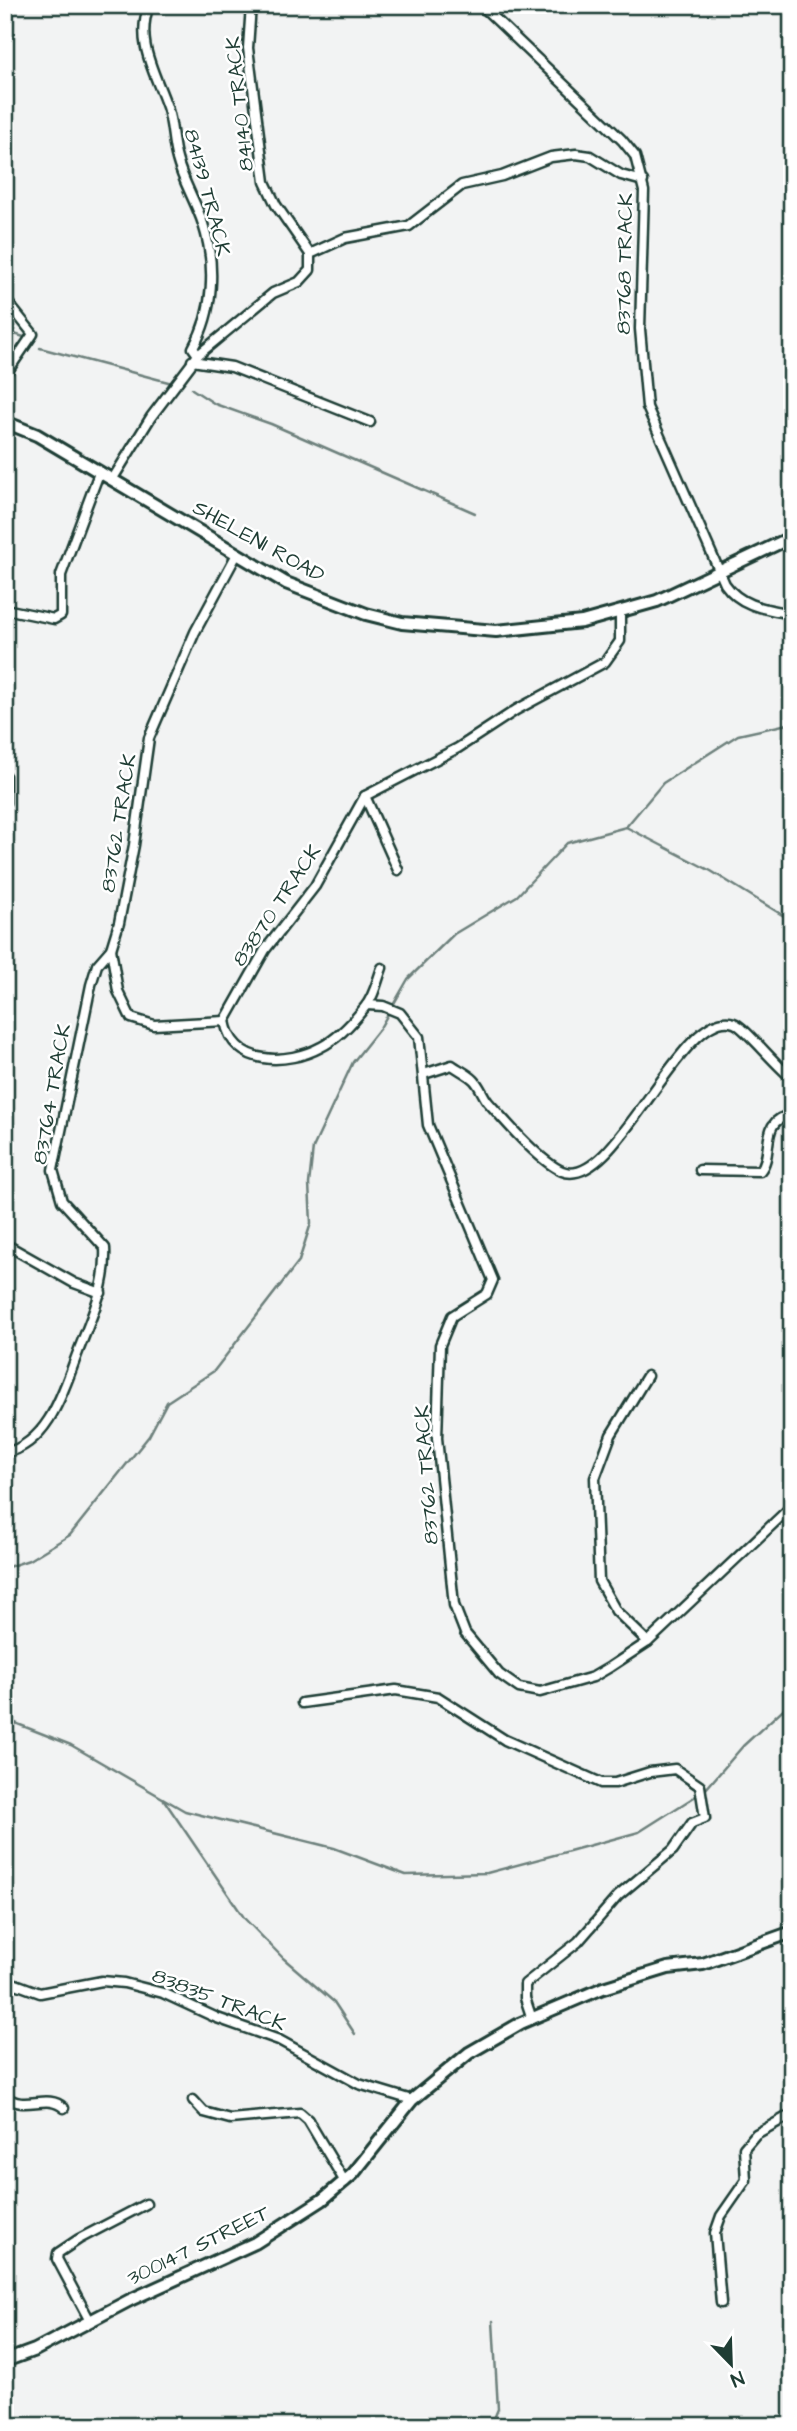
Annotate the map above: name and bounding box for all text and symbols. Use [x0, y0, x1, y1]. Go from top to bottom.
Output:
street label: 84140 TRACK [218, 35, 261, 173]
street label: 84139 TRACK [177, 125, 239, 259]
street label: 83768 TRACK [609, 193, 640, 335]
street label: SHELENI ROAD [188, 493, 330, 590]
street label: 83762 TRACK [93, 751, 144, 894]
street label: 83870 TRACK [225, 838, 328, 972]
street label: 83764 TRACK [25, 1021, 78, 1167]
street label: 83762 TRACK [407, 1404, 446, 1546]
street label: 83835 TRACK [148, 1961, 290, 2038]
street label: 300147 STREET [122, 2198, 275, 2292]
north arrow [696, 2330, 766, 2400]
text: N [726, 2364, 748, 2393]

